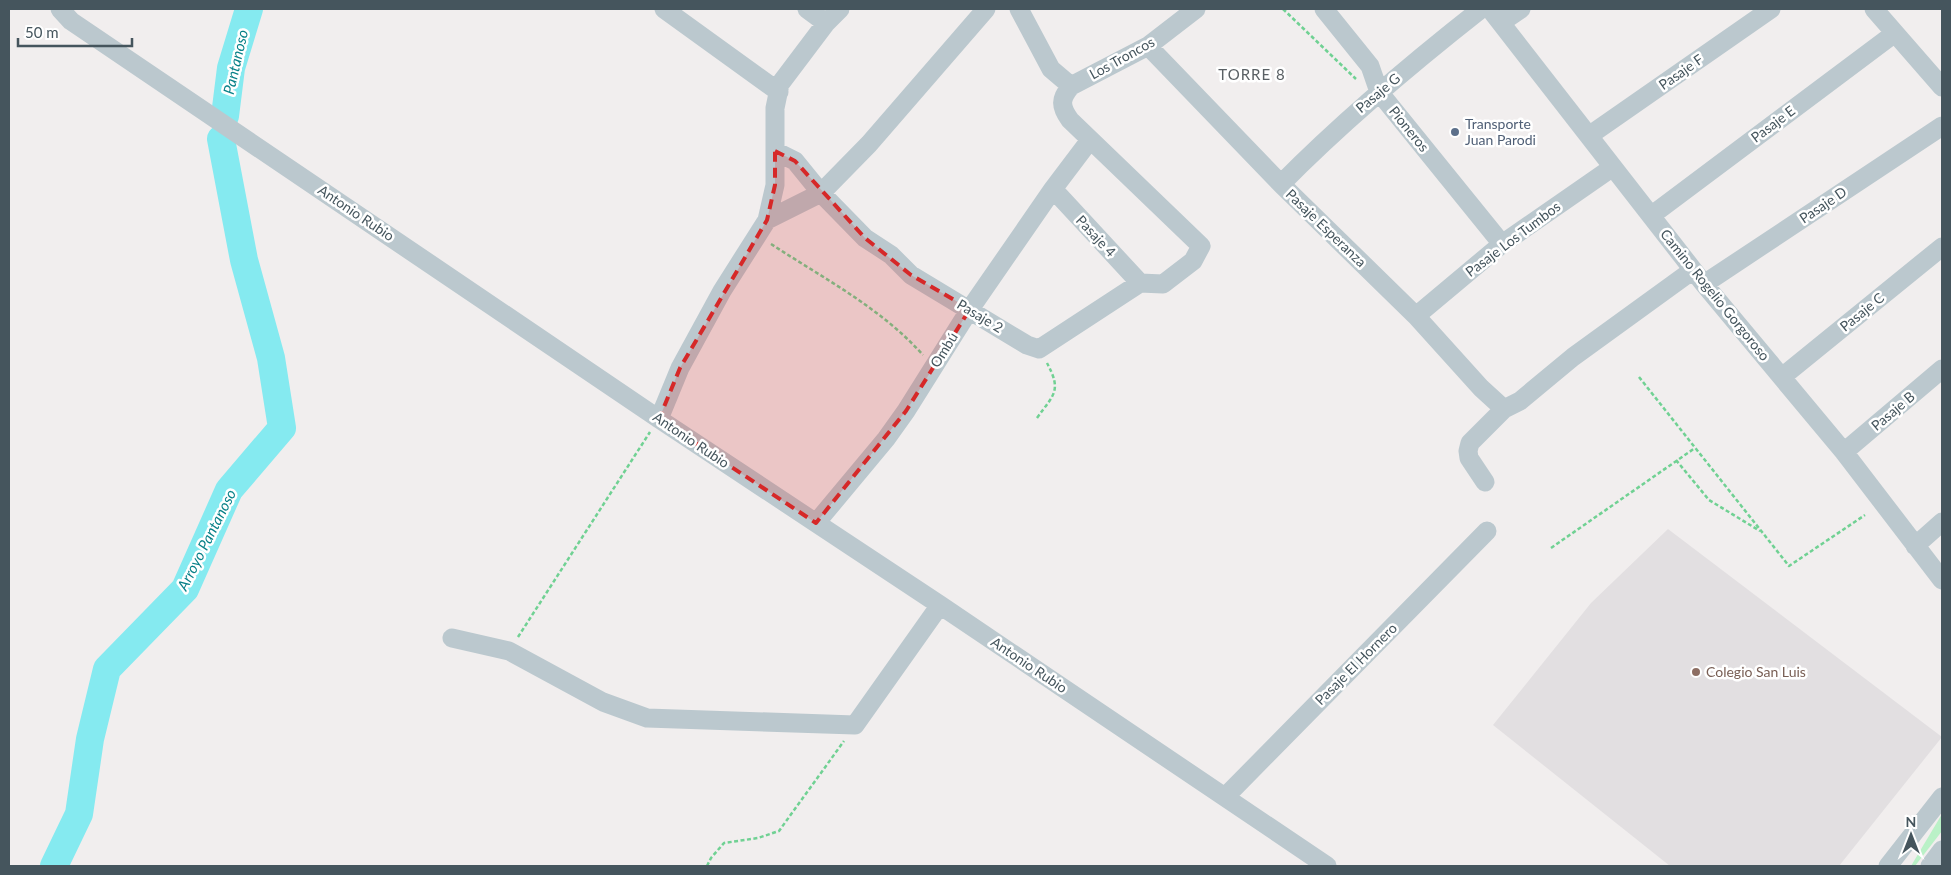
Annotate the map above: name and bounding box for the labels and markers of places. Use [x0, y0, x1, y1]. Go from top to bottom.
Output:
place label: Transporte Juan Parodi [1465, 115, 1536, 148]
marker: Transporte Juan Parodi [1449, 126, 1461, 138]
place label: Colegio San Luis [1706, 663, 1806, 680]
marker: Colegio San Luis [1690, 666, 1702, 678]

